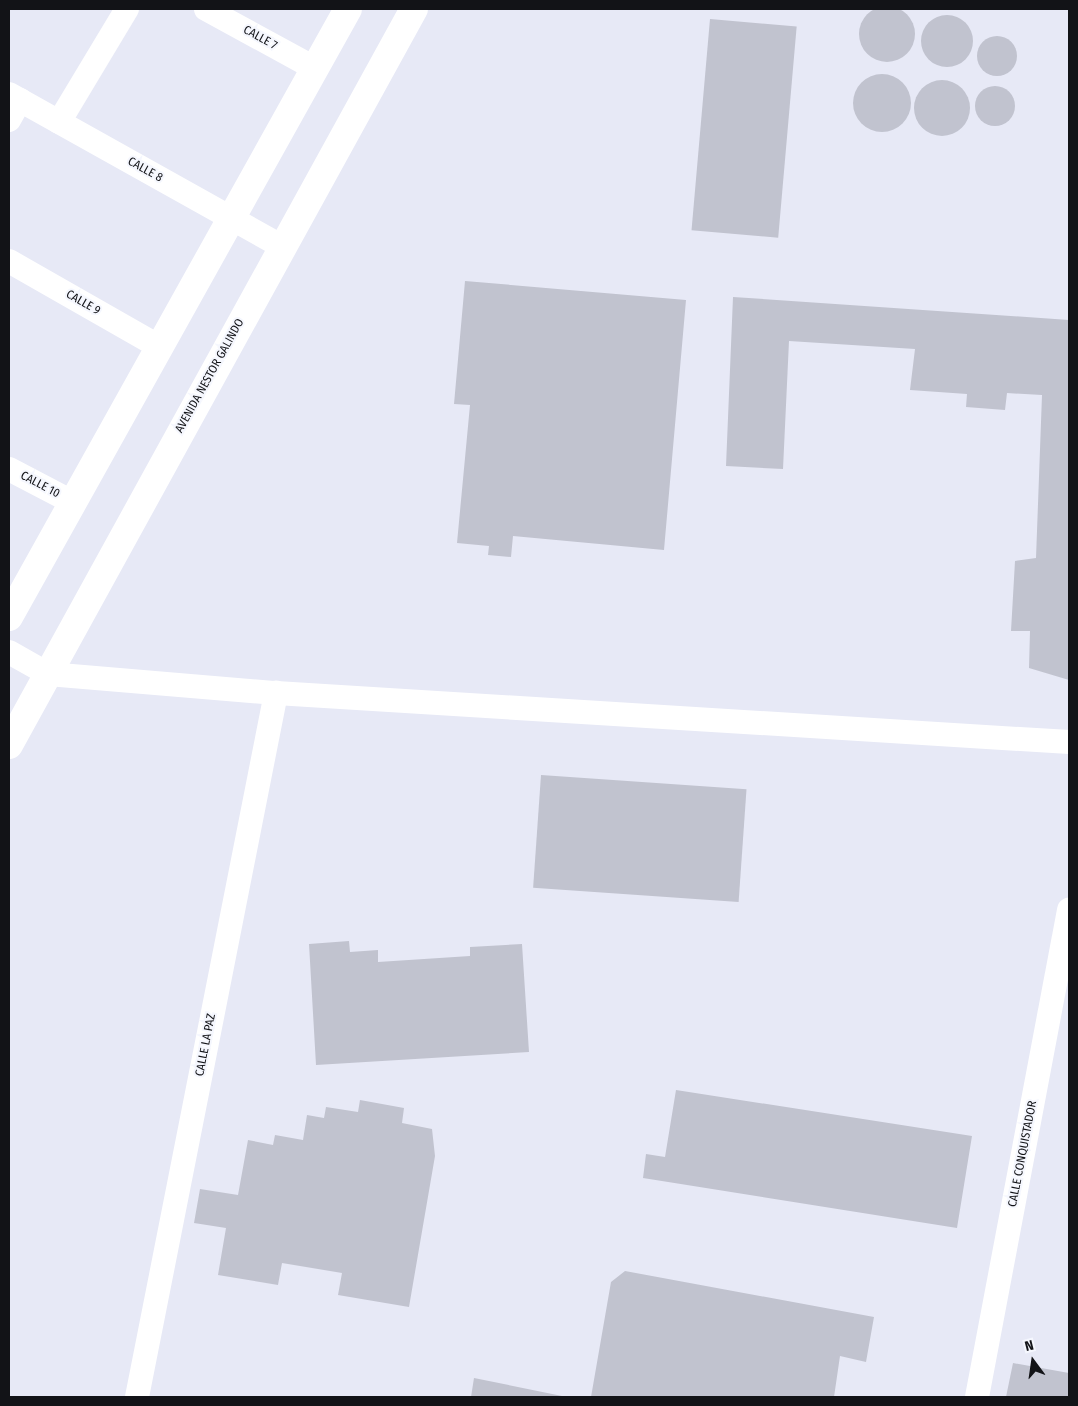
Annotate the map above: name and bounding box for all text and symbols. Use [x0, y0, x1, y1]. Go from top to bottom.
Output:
street label: CALLE 7 [241, 23, 279, 53]
street label: CALLE 8 [125, 155, 165, 185]
street label: CALLE 9 [63, 287, 103, 319]
street label: AVENIDA NESTOR GALINDO [173, 316, 247, 436]
street label: CALLE 10 [18, 469, 62, 501]
street label: CALLE LA PAZ [193, 1012, 219, 1078]
street label: CALLE CONQUISTADOR [1006, 1100, 1040, 1208]
north arrow [1008, 1336, 1058, 1386]
text: N [1023, 1337, 1035, 1355]

